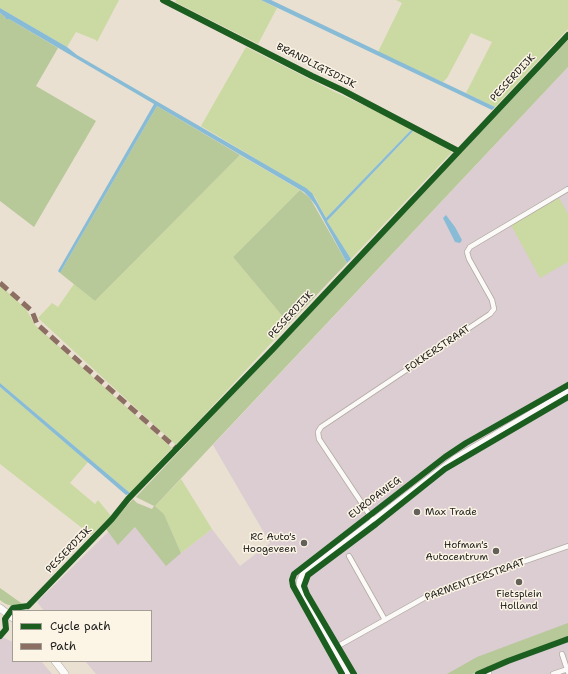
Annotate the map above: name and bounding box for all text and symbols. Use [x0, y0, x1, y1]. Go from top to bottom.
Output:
street label: BRANDLIGTSDIJK [274, 41, 358, 91]
street label: PESSERDIJK [488, 52, 538, 104]
street label: PESSERDIJK [266, 289, 316, 341]
street label: FOKKERSTRAAT [403, 323, 473, 375]
street label: EUROPAWEG [346, 474, 404, 522]
place label: Max Trade [425, 506, 477, 518]
marker: Max Trade [412, 507, 422, 517]
street label: PESSERDIJK [44, 524, 94, 576]
place label: RC Auto's Hoogeveen [243, 531, 296, 554]
marker: RC Auto's Hoogeveen [299, 538, 309, 548]
place label: Hofman's Autocentrum [425, 539, 488, 562]
marker: Hofman's Autocentrum [491, 546, 501, 556]
street label: PARMENTIERSTRAAT [423, 556, 527, 604]
marker: Fietsplein Holland [514, 577, 524, 587]
place label: Fietsplein Holland [496, 588, 542, 612]
legend [12, 610, 152, 662]
text: Cycle path [50, 618, 111, 634]
text: Path [50, 638, 76, 654]

